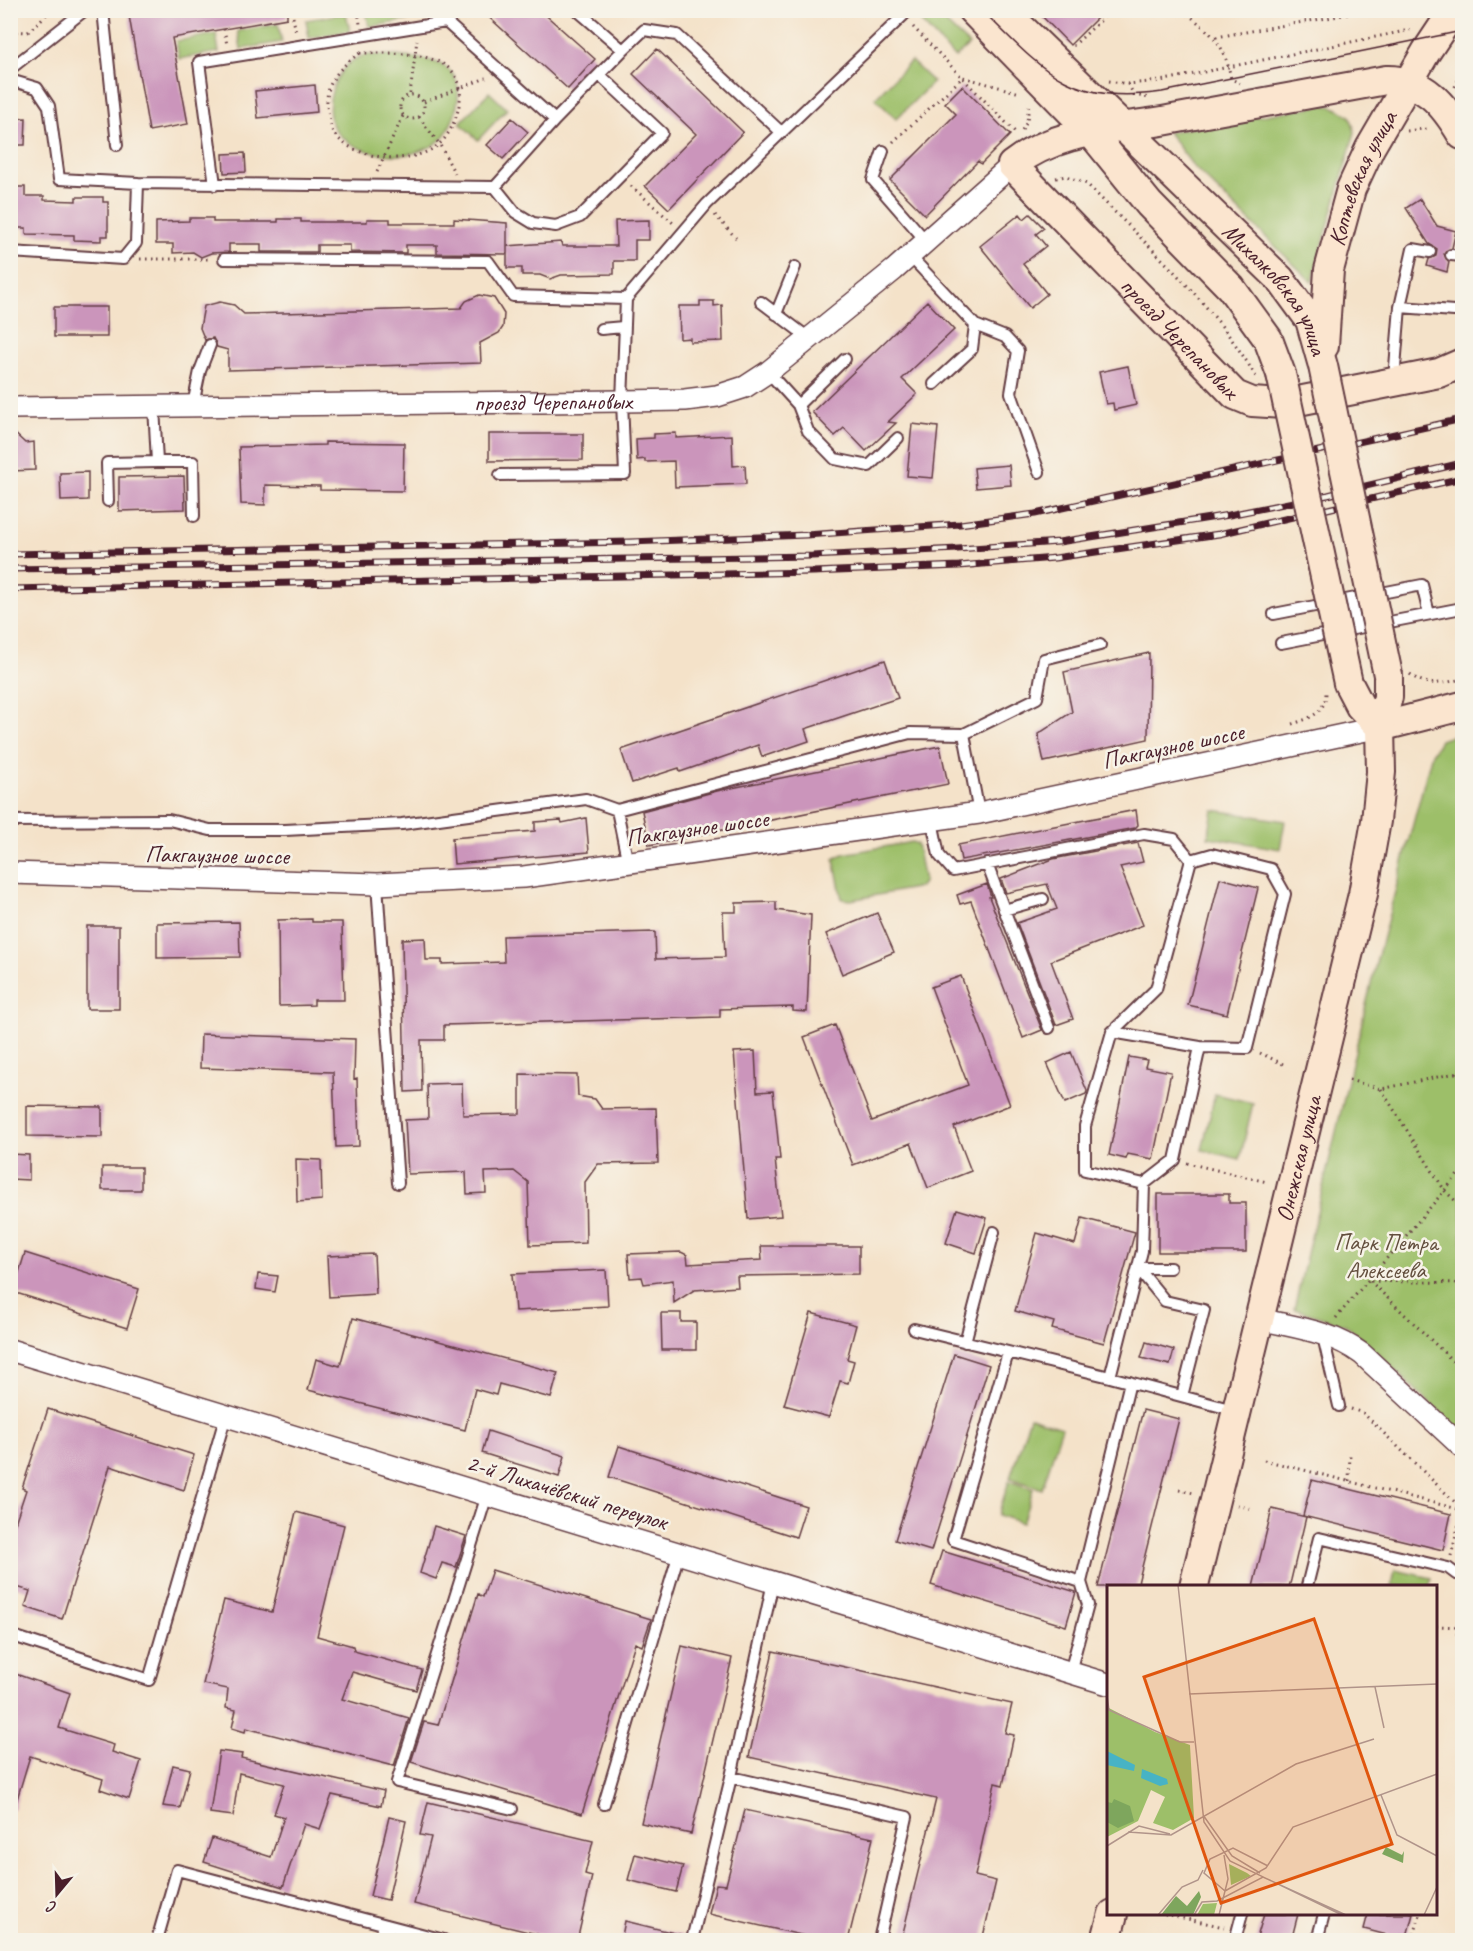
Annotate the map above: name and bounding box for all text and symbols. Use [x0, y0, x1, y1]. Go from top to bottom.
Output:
street label: Коптевская улица [1321, 104, 1404, 249]
street label: Михалковская улица [1216, 216, 1334, 360]
street label: проезд Черепановых [1114, 271, 1247, 406]
street label: проезд Черепановых [474, 386, 634, 418]
street label: Пакгаузное шоссе [1100, 716, 1249, 776]
street label: Пакгаузное шоссе [624, 803, 772, 853]
street label: Пакгаузное шоссе [145, 839, 291, 871]
street label: Онежская улица [1269, 1090, 1329, 1225]
park label: Парк Петра Алексеева [1334, 1227, 1440, 1285]
street label: 2-й Лихачёвский переулок [463, 1447, 673, 1537]
inset map [1107, 1585, 1437, 1915]
north arrow [27, 1864, 87, 1924]
text: С [43, 1896, 59, 1918]

